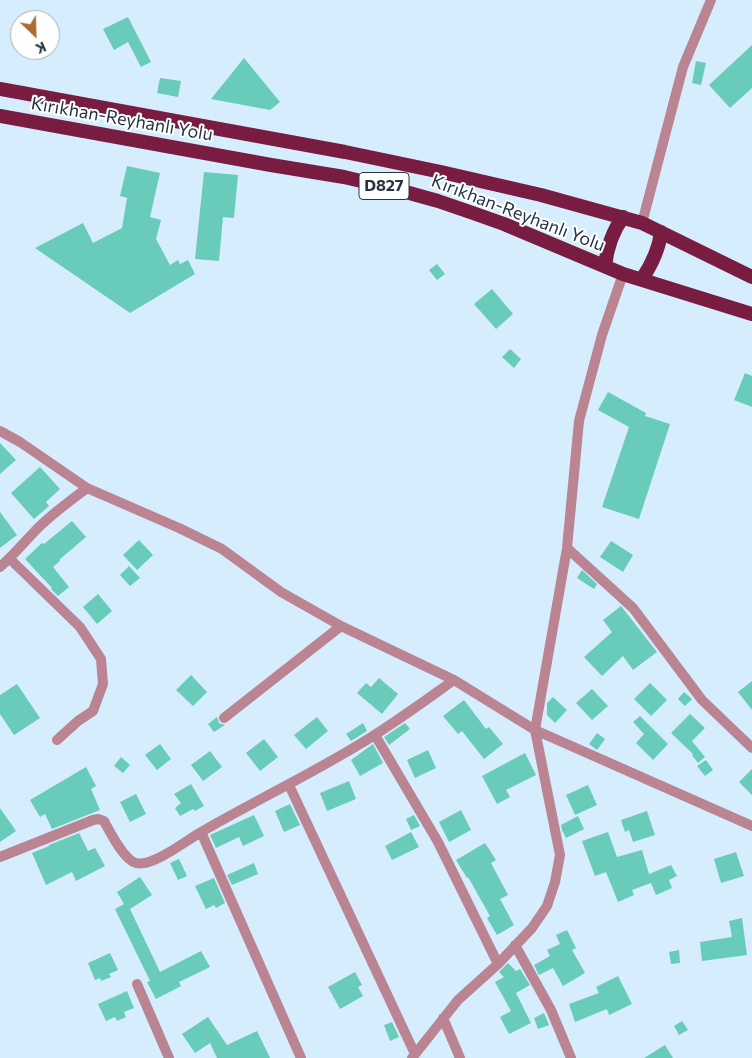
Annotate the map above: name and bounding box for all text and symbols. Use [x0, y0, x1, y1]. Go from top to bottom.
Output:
north arrow [10, 10, 60, 60]
text: K [33, 38, 49, 58]
street label: Kırıkhan-Reyhanlı Yolu [29, 92, 215, 146]
street label: Kırıkhan-Reyhanlı Yolu [428, 170, 608, 256]
road number: D827 [359, 172, 409, 200]

